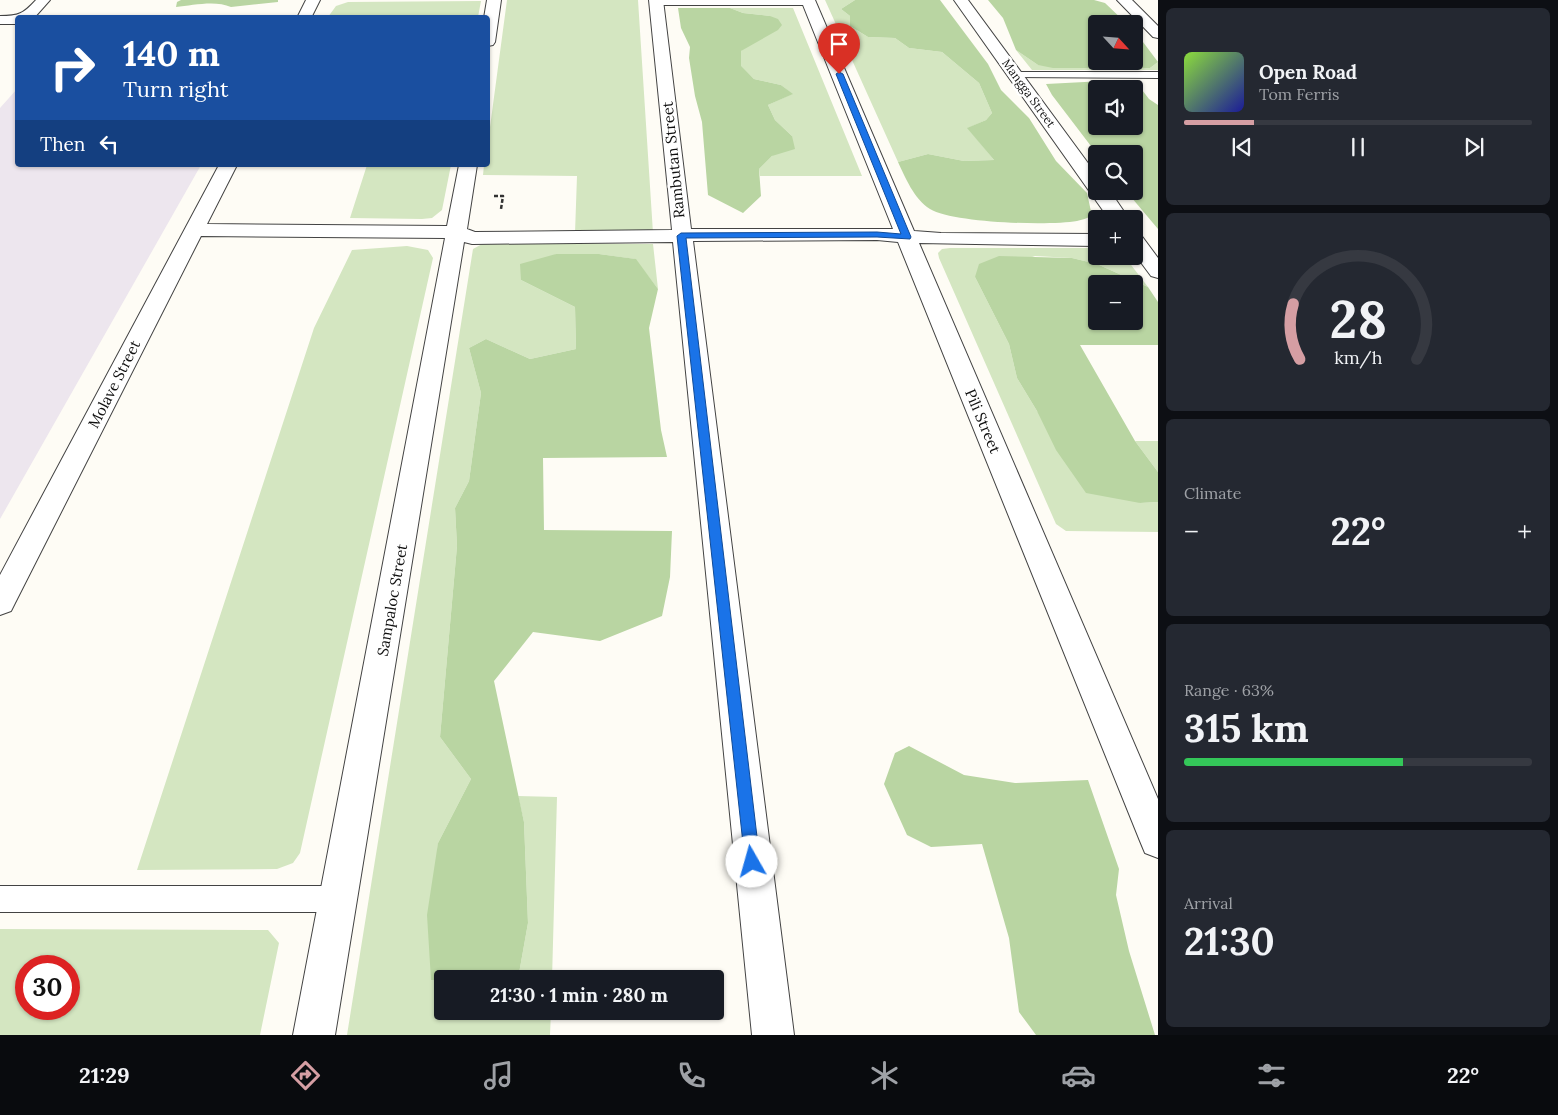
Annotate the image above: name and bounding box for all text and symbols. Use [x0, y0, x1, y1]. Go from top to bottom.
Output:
north arrow [1088, 15, 1142, 70]
map controls [1088, 15, 1143, 330]
pin [818, 23, 860, 74]
icon: arrive [825, 30, 853, 58]
text: 140 m [123, 31, 220, 76]
icon: right [40, 35, 105, 100]
street label: Mangga Street [999, 56, 1059, 131]
text: Open Road [1259, 60, 1357, 84]
text: Turn right [123, 75, 228, 103]
button: sound [1088, 80, 1143, 135]
text: Tom Ferris [1259, 84, 1339, 104]
street label: Rambutan Street [657, 100, 689, 219]
icon: left [95, 130, 123, 158]
text: Then [40, 132, 85, 156]
icon: previous [1228, 133, 1256, 161]
icon: pause [1344, 133, 1372, 161]
icon: next [1460, 133, 1488, 161]
button: search [1088, 145, 1143, 200]
button: + [1088, 210, 1143, 265]
button: − [1088, 275, 1143, 330]
text: 28 [1329, 286, 1387, 352]
street label: Molave Street [84, 337, 144, 431]
text: km/h [1334, 346, 1382, 369]
street label: Pili Street [961, 386, 1005, 456]
text: Climate [1184, 483, 1241, 503]
text: 22° [1330, 507, 1386, 555]
text: − [1184, 514, 1199, 550]
text: + [1517, 514, 1532, 550]
street label: Sampaloc Street [373, 542, 411, 658]
text: Range · 63% [1184, 680, 1274, 700]
text: 315 km [1184, 704, 1309, 752]
position arrow [725, 835, 777, 887]
text: Arrival [1184, 893, 1233, 913]
text: 21:30 [1184, 917, 1275, 965]
speed limit sign: 30 [15, 955, 80, 1020]
text: 21:30 · 1 min · 280 m [490, 983, 668, 1007]
icon: directions [288, 1058, 323, 1093]
icon: music [481, 1058, 516, 1093]
icon: phone [674, 1058, 709, 1093]
icon: climate [867, 1058, 902, 1093]
icon: car [1061, 1058, 1096, 1093]
icon: filters [1254, 1058, 1289, 1093]
text: 21:29 [79, 1061, 130, 1089]
text: 22° [1447, 1061, 1479, 1089]

